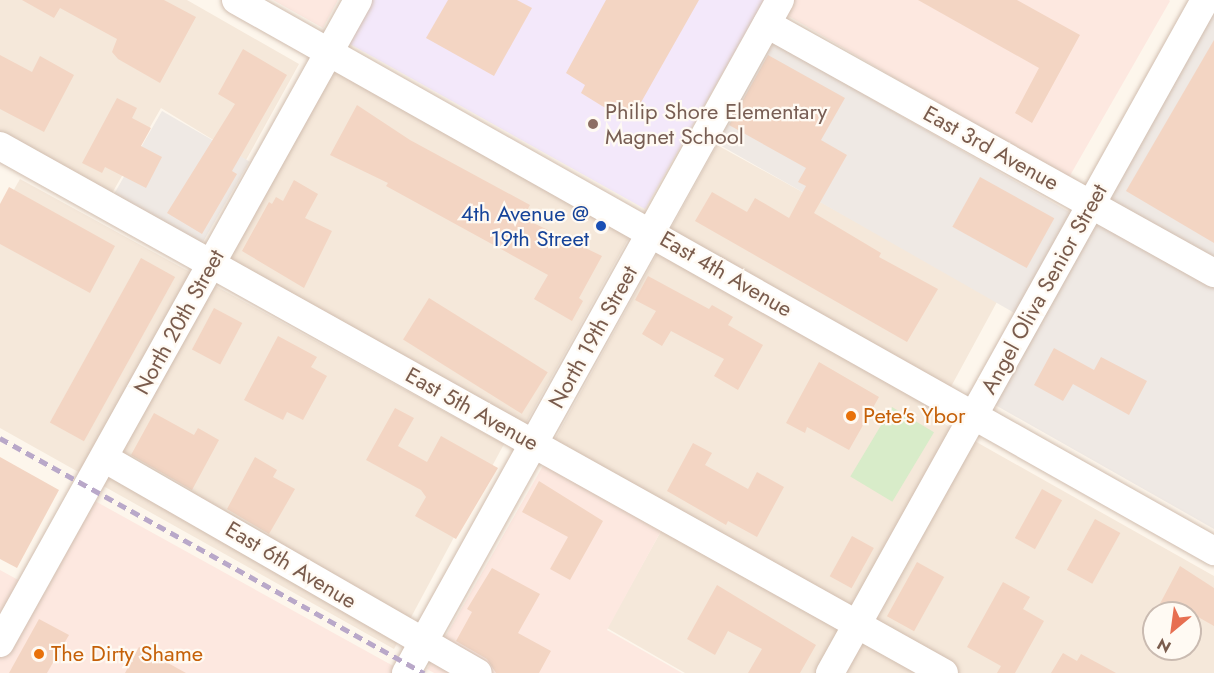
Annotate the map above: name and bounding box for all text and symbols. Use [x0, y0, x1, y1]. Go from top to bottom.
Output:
place label: Philip Shore Elementary Magnet School [605, 98, 827, 150]
street label: East 3rd Avenue [919, 100, 1063, 196]
marker: Philip Shore Elementary Magnet School [586, 117, 600, 131]
street label: Angel Oliva Senior Street [975, 179, 1113, 399]
place label: 4th Avenue @ 19th Street [461, 200, 589, 252]
marker: 4th Avenue @ 19th Street [594, 219, 608, 233]
street label: East 4th Avenue [655, 226, 797, 322]
street label: North 20th Street [128, 245, 230, 399]
street label: North 19th Street [543, 261, 643, 413]
street label: East 5th Avenue [401, 362, 543, 456]
place label: Pete's Ybor [863, 403, 966, 429]
marker: Pete's Ybor [844, 409, 858, 423]
street label: East 6th Avenue [221, 516, 361, 614]
north arrow [1142, 601, 1202, 661]
text: N [1153, 632, 1175, 659]
place label: The Dirty Shame [51, 641, 203, 667]
marker: The Dirty Shame [32, 647, 46, 661]

